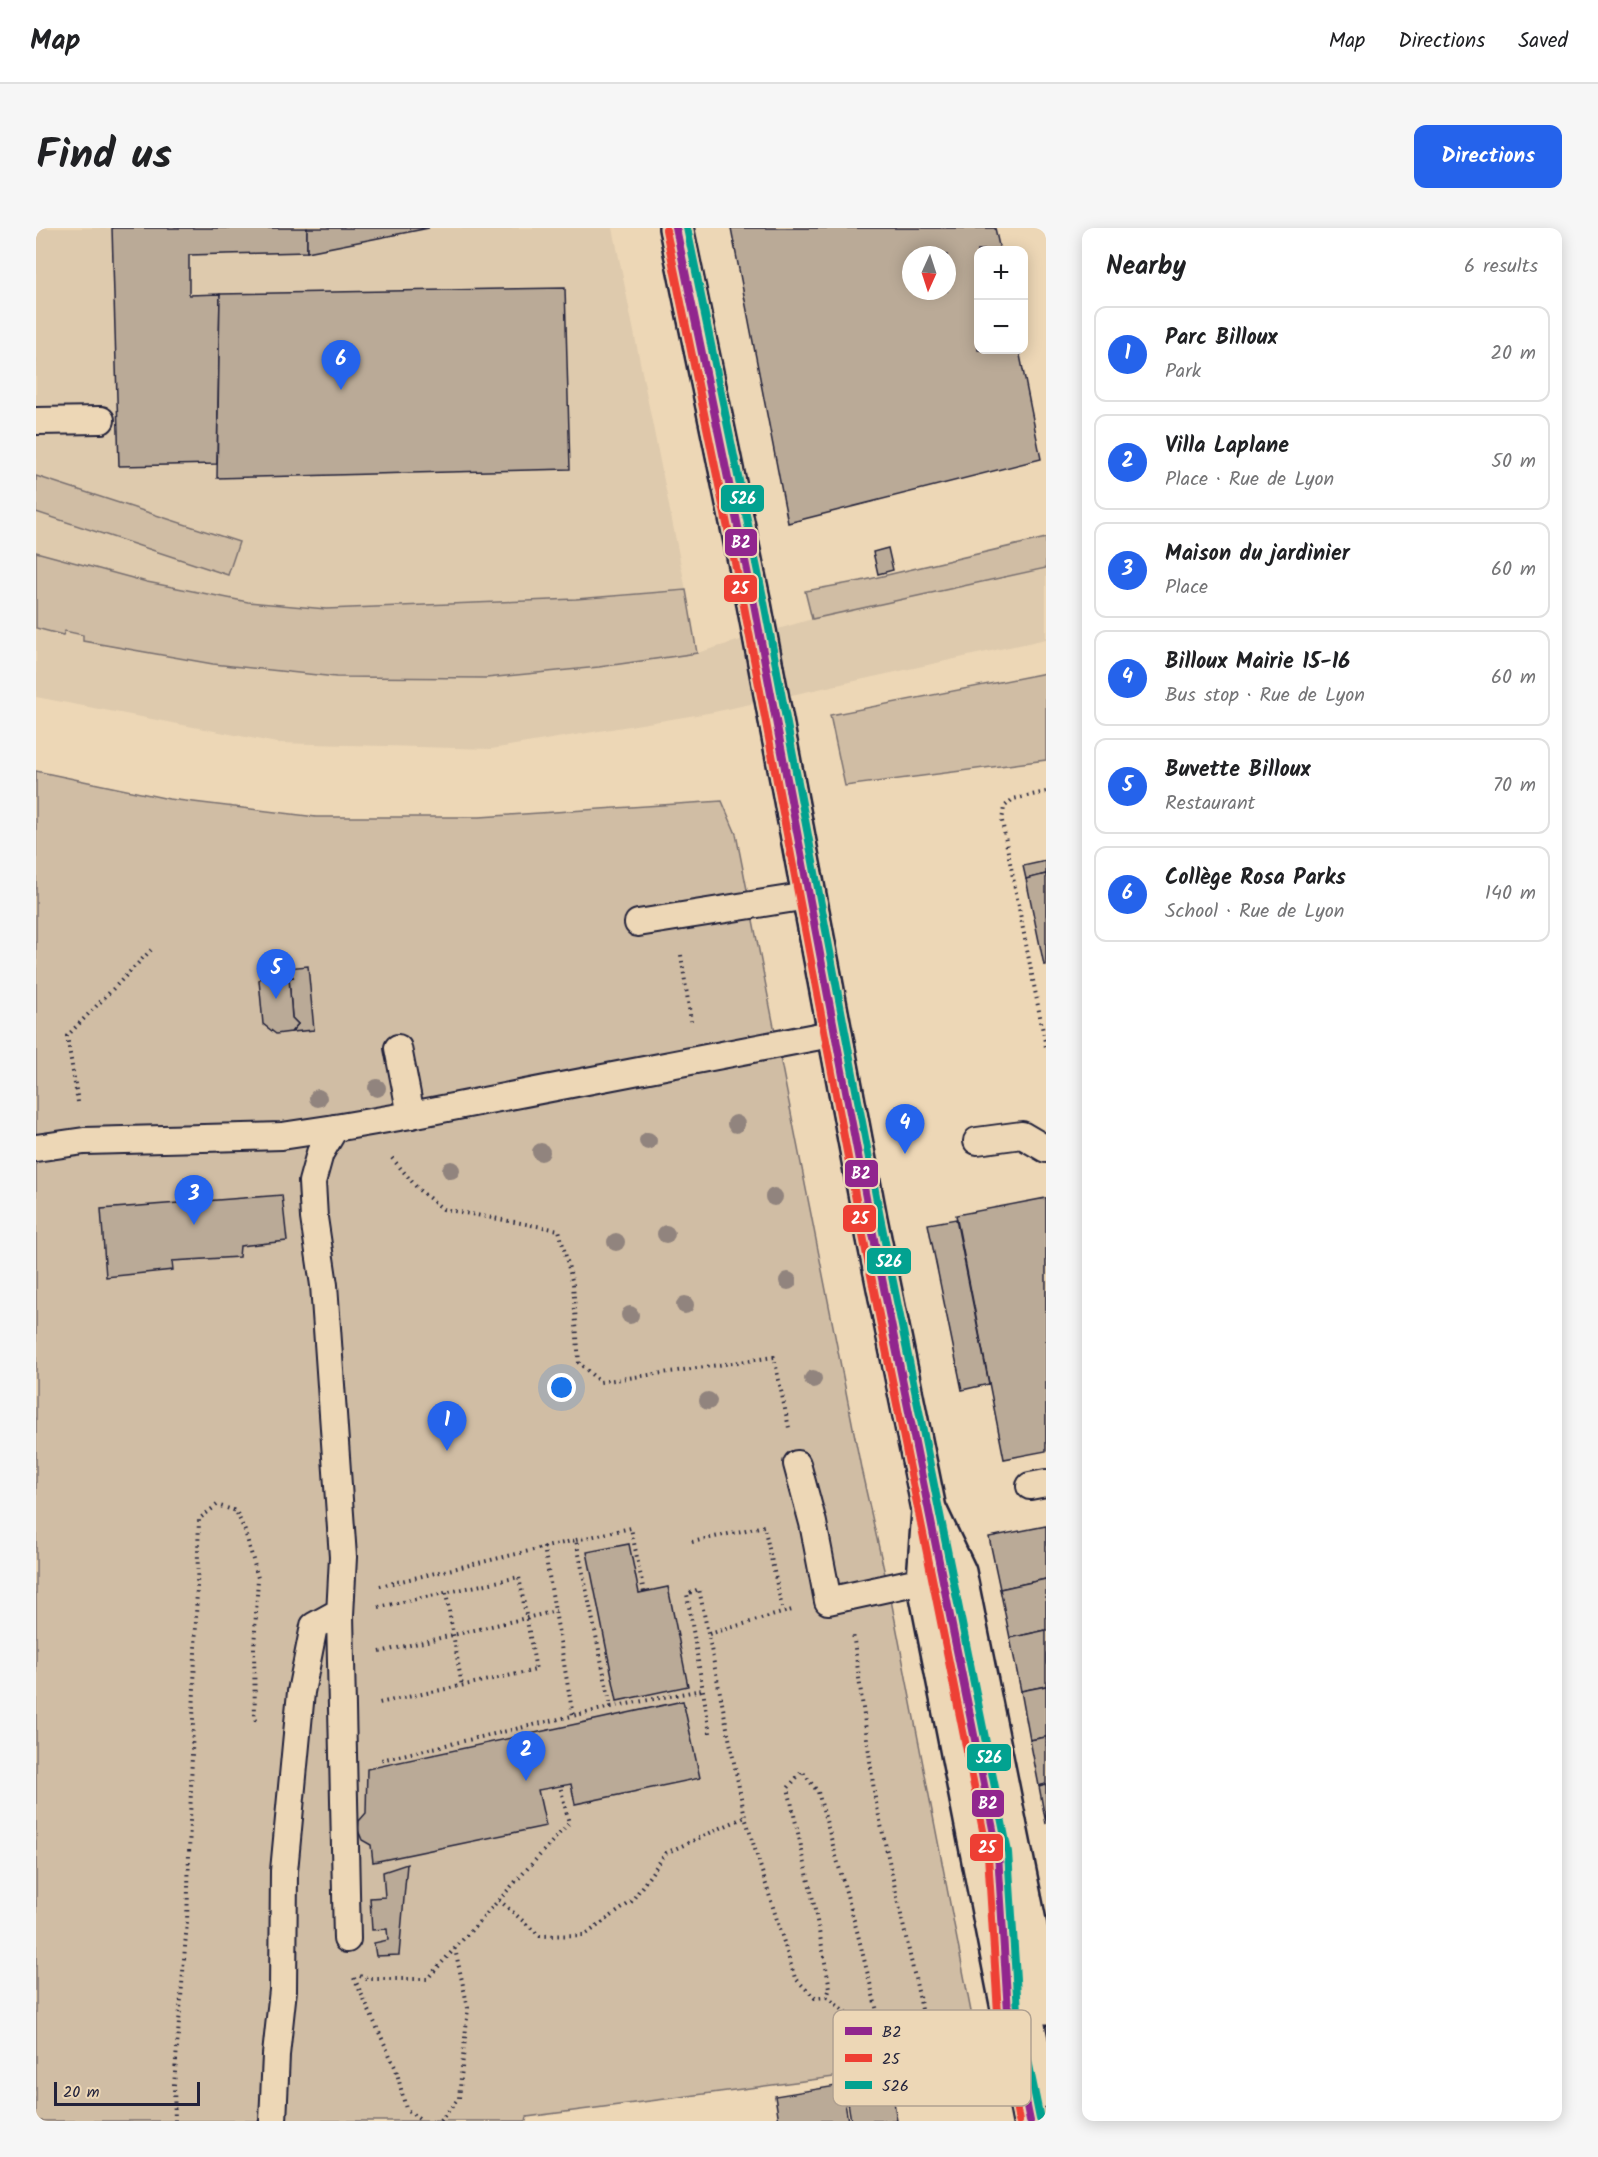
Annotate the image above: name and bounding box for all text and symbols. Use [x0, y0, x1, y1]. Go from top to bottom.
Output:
text: Map [30, 19, 81, 64]
text: Map [1329, 25, 1365, 58]
text: Directions [1398, 25, 1485, 58]
text: Saved [1518, 25, 1568, 58]
text: Find us [36, 123, 172, 190]
button: Directions [1414, 125, 1562, 188]
north arrow [902, 246, 956, 300]
map controls [974, 246, 1028, 354]
button: + [974, 246, 1028, 300]
text: Nearby [1106, 246, 1186, 288]
text: 6 results [1464, 251, 1538, 283]
button: − [974, 300, 1028, 354]
text: Parc Billoux [1165, 321, 1278, 356]
text: 1 [1124, 338, 1131, 370]
text: 20 m [1490, 338, 1536, 370]
pin: 6 [322, 340, 360, 390]
text: Park [1165, 356, 1201, 388]
text: Villa Laplane [1165, 429, 1289, 464]
text: 2 [1122, 446, 1133, 478]
text: 50 m [1491, 446, 1536, 478]
text: Place · Rue de Lyon [1165, 464, 1334, 496]
line badge: 526 [720, 484, 765, 513]
text: 526 [729, 487, 756, 512]
line badge: B2 [724, 528, 758, 557]
text: B2 [731, 531, 751, 556]
text: Maison du jardinier [1165, 537, 1350, 572]
text: 3 [1122, 554, 1133, 586]
text: 60 m [1491, 554, 1536, 586]
text: Place [1165, 572, 1208, 604]
line badge: 25 [723, 574, 758, 603]
text: 25 [731, 577, 751, 602]
text: Billoux Mairie 15-16 [1165, 645, 1350, 680]
text: 4 [1122, 662, 1133, 694]
text: 60 m [1491, 662, 1536, 694]
text: Bus stop · Rue de Lyon [1165, 680, 1365, 712]
text: Buvette Billoux [1165, 753, 1311, 788]
text: 5 [1122, 770, 1133, 802]
text: 70 m [1493, 770, 1536, 802]
text: Restaurant [1165, 788, 1255, 820]
text: Collège Rosa Parks [1165, 861, 1346, 896]
text: 6 [1122, 878, 1133, 910]
text: 140 m [1485, 878, 1536, 910]
text: School · Rue de Lyon [1165, 896, 1344, 928]
pin: 5 [256, 950, 296, 999]
pin: 4 [886, 1104, 924, 1154]
line badge: B2 [844, 1159, 879, 1188]
text: B2 [851, 1162, 871, 1187]
pin: 3 [174, 1176, 214, 1225]
line badge: 25 [842, 1204, 877, 1233]
text: 25 [851, 1207, 871, 1232]
line badge: 526 [866, 1247, 912, 1275]
text: 526 [875, 1250, 902, 1275]
your location [547, 1373, 576, 1402]
pin: 1 [428, 1402, 466, 1451]
pin: 2 [506, 1732, 546, 1781]
line badge: 526 [966, 1743, 1012, 1772]
text: 526 [975, 1746, 1002, 1771]
line badge: B2 [971, 1789, 1005, 1818]
text: B2 [978, 1792, 998, 1817]
line badge: 25 [969, 1833, 1004, 1862]
text: 25 [978, 1836, 998, 1861]
legend [833, 2010, 1031, 2106]
text: B2 [882, 2020, 902, 2045]
text: 25 [882, 2047, 901, 2072]
text: 526 [882, 2074, 909, 2099]
scale bar [54, 2079, 200, 2106]
text: 20 m [63, 2080, 99, 2105]

